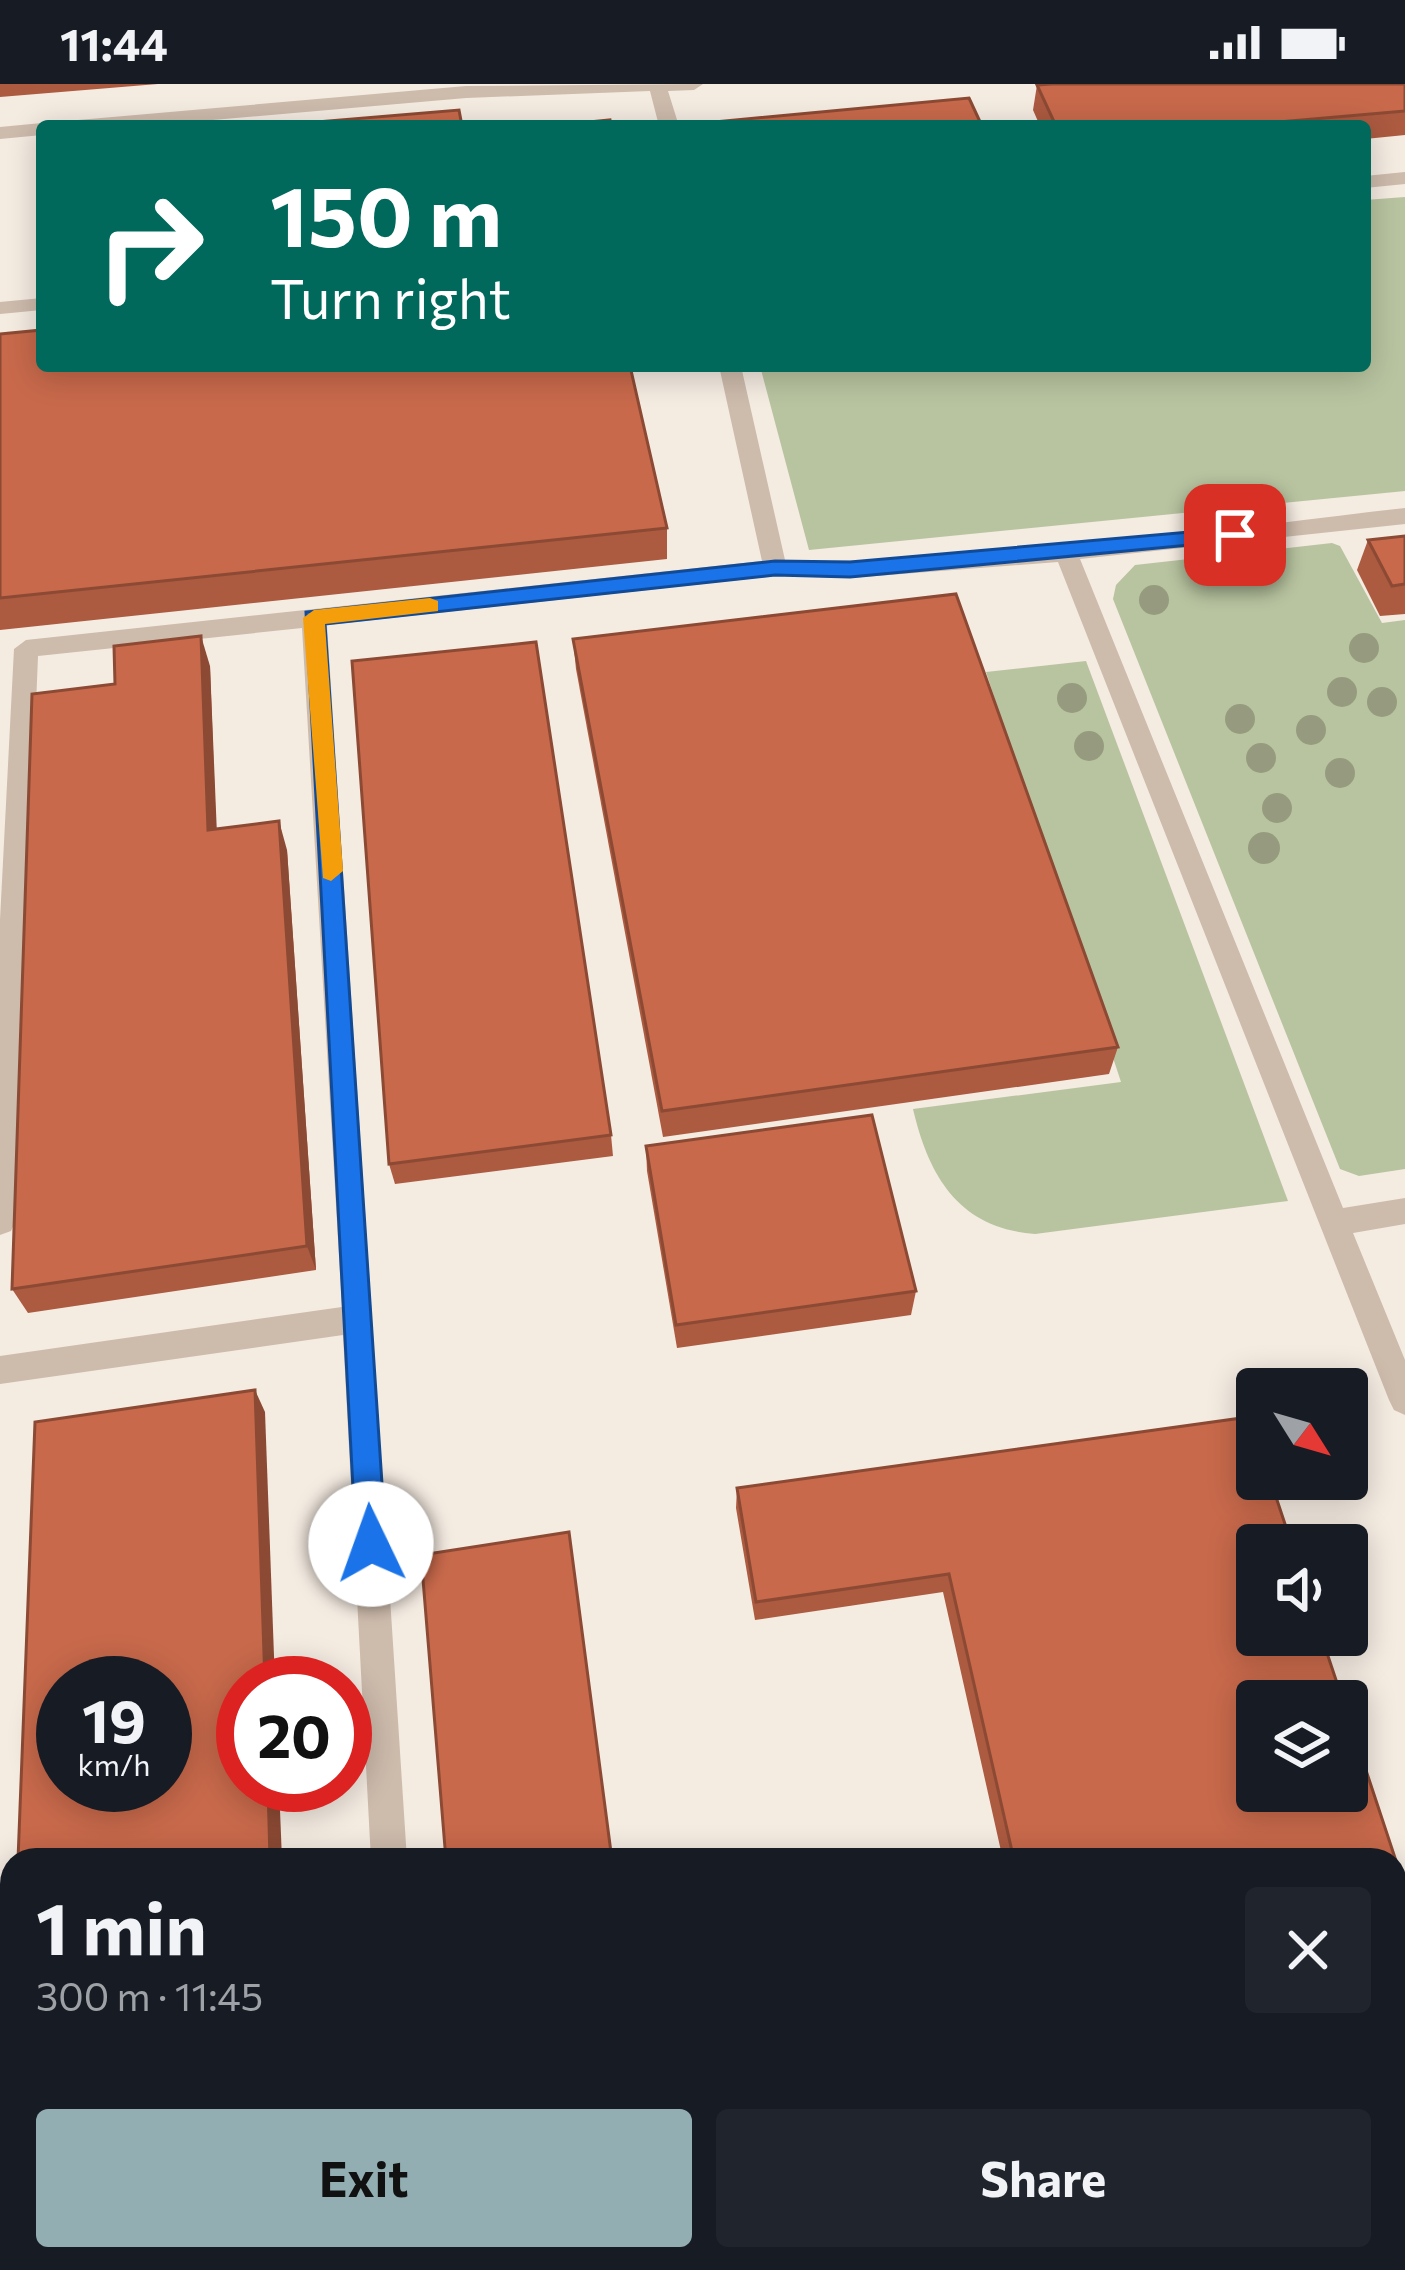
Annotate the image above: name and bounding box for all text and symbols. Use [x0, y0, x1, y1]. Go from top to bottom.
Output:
text: 11:44 [60, 15, 168, 70]
text: 150 m [270, 162, 502, 264]
icon: right [72, 168, 228, 324]
text: Turn right [270, 264, 511, 330]
pin [1184, 484, 1286, 586]
icon: arrive [1202, 502, 1268, 568]
north arrow [1236, 1368, 1368, 1500]
map controls [1236, 1368, 1368, 1812]
position arrow [308, 1481, 434, 1607]
button: sound [1236, 1524, 1368, 1656]
speed limit sign: 20 [216, 1656, 372, 1812]
button: layers [1236, 1680, 1368, 1812]
text: 19 [82, 1682, 146, 1755]
text: km/h [78, 1745, 150, 1782]
text: 1 min [36, 1882, 207, 1970]
button: close [1245, 1887, 1371, 2013]
text: 300 m · 11:45 [36, 1971, 263, 2019]
button: Exit [36, 2109, 692, 2247]
button: Share [716, 2109, 1371, 2247]

